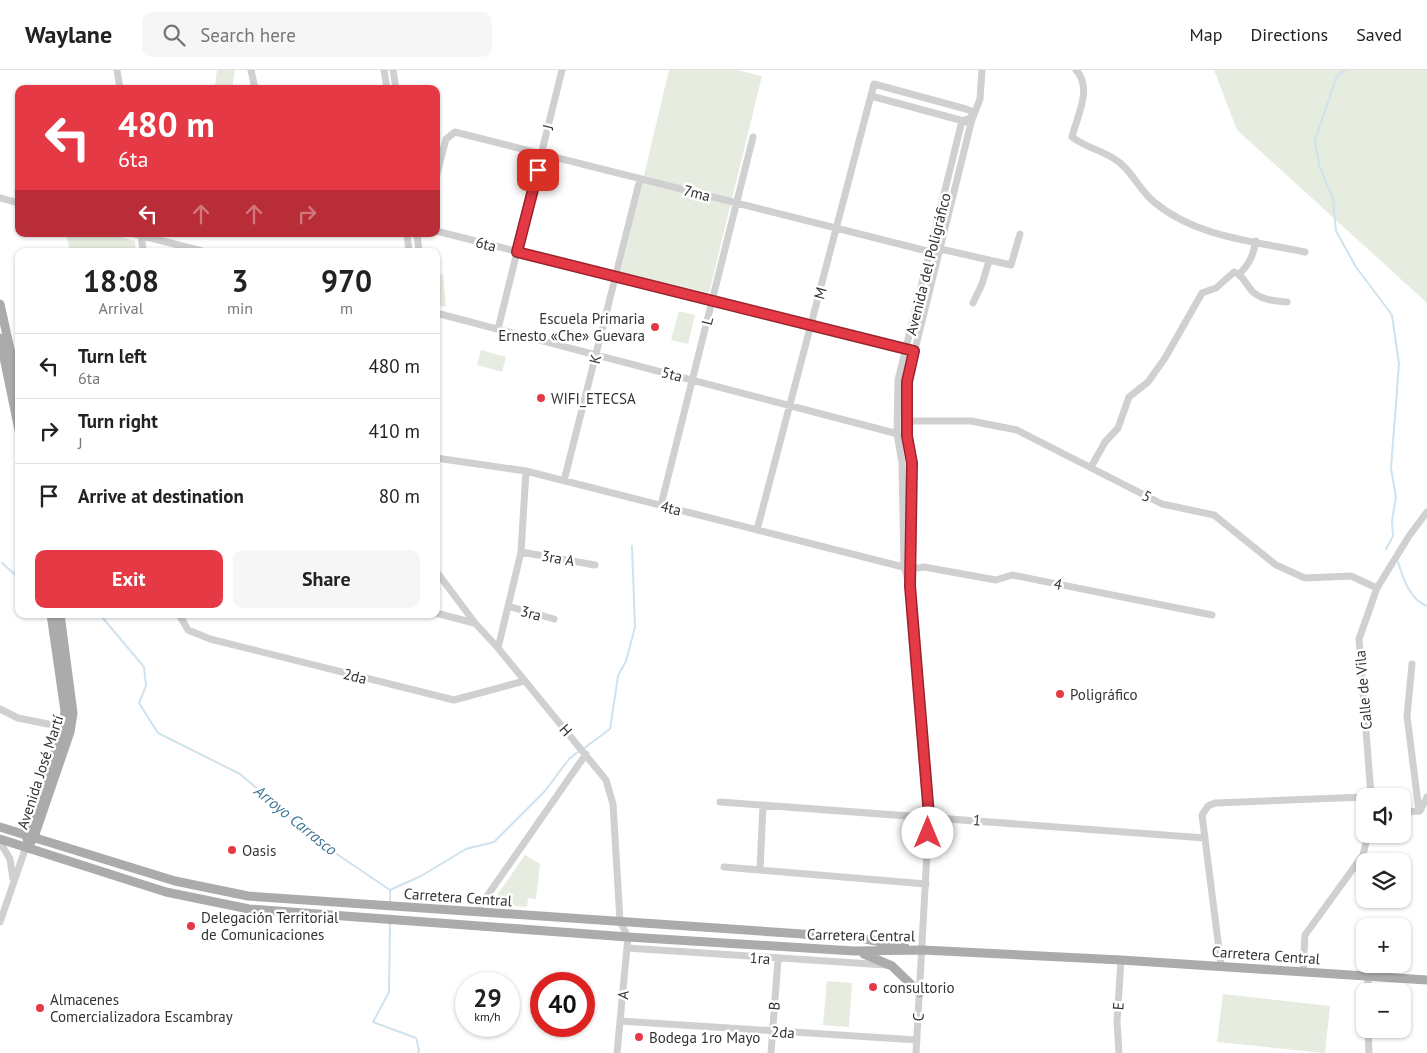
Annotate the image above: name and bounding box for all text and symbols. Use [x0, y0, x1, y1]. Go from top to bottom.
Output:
search box [142, 12, 492, 57]
text: Waylane [25, 19, 112, 50]
icon: search [160, 21, 188, 49]
text: Search here [200, 23, 296, 47]
text: Map [1190, 23, 1222, 46]
text: Directions [1250, 23, 1328, 46]
text: Saved [1356, 23, 1402, 46]
text: 480 m [118, 101, 215, 147]
icon: left [35, 105, 100, 170]
street label: J [538, 123, 558, 132]
text: 6ta [118, 145, 148, 173]
pin [517, 149, 559, 191]
icon: arrive [524, 156, 552, 184]
street label: 7ma [682, 181, 712, 205]
street label: Avenida del Poligráfico [901, 191, 955, 337]
icon: left [134, 200, 162, 228]
icon: ahead [187, 200, 215, 228]
icon: ahead [240, 200, 268, 228]
icon: right [293, 200, 321, 228]
street label: 6ta [474, 232, 498, 256]
text: 18:08 [83, 261, 159, 300]
text: 3 [232, 261, 249, 300]
text: 970 [321, 261, 372, 300]
street label: M [809, 285, 831, 301]
text: Arrival [99, 298, 143, 318]
text: min [227, 298, 253, 318]
text: m [340, 298, 353, 318]
place label: Escuela Primaria Ernesto «Che» Guevara [498, 309, 645, 345]
street label: L [697, 315, 717, 327]
marker: Escuela Primaria Ernesto «Che» Guevara [649, 321, 661, 333]
text: Turn left [78, 344, 147, 368]
icon: left [35, 352, 63, 380]
street label: K [585, 352, 605, 366]
text: 480 m [368, 354, 420, 378]
street label: 5ta [660, 362, 684, 386]
text: 6ta [78, 368, 100, 388]
place label: WIFI_ETECSA [551, 389, 636, 408]
marker: WIFI_ETECSA [535, 392, 547, 404]
text: Turn right [78, 409, 158, 433]
icon: right [35, 417, 63, 445]
text: 410 m [368, 419, 420, 443]
text: J [78, 433, 83, 453]
icon: arrive [35, 482, 63, 510]
text: Arrive at destination [78, 484, 244, 508]
text: 80 m [379, 484, 420, 508]
street label: 5 [1139, 486, 1155, 506]
street label: 4ta [659, 496, 683, 520]
street label: 3ra A [540, 546, 576, 570]
button: Exit [35, 550, 223, 608]
button: Share [233, 550, 420, 608]
street label: 4 [1052, 574, 1064, 594]
street label: 3ra [518, 601, 544, 625]
street label: Calle de Vila [1350, 649, 1376, 731]
street label: 2da [341, 664, 369, 688]
place label: Poligráfico [1070, 685, 1137, 704]
marker: Poligráfico [1054, 688, 1066, 700]
street label: Avenida José Martí [13, 712, 67, 832]
street label: H [556, 720, 576, 740]
water label: Arroyo Carrasco [250, 780, 341, 859]
map controls [1356, 788, 1411, 1038]
button: sound [1356, 788, 1411, 843]
position arrow [901, 806, 953, 858]
street label: 1 [972, 810, 982, 830]
place label: Oasis [242, 841, 276, 860]
marker: Oasis [226, 844, 238, 856]
button: layers [1356, 853, 1411, 908]
street label: Carretera Central [403, 884, 513, 910]
place label: Delegación Territorial de Comunicaciones [201, 908, 339, 944]
button: + [1356, 918, 1411, 973]
marker: Delegación Territorial de Comunicaciones [185, 920, 197, 932]
street label: Carretera Central [807, 925, 916, 945]
street label: Carretera Central [1211, 942, 1321, 968]
street label: 1ra [749, 948, 771, 968]
speed limit sign: 40 [530, 972, 595, 1037]
place label: consultorio [883, 978, 955, 997]
marker: consultorio [867, 981, 879, 993]
text: 29 [473, 982, 502, 1014]
button: − [1356, 983, 1411, 1038]
place label: Almacenes Comercializadora Escambray [50, 990, 233, 1026]
street label: A [613, 990, 633, 1000]
street label: B [764, 1001, 784, 1011]
street label: E [1108, 1001, 1128, 1011]
marker: Almacenes Comercializadora Escambray [34, 1002, 46, 1014]
text: km/h [474, 1009, 501, 1024]
street label: C [908, 1012, 928, 1022]
street label: 2da [771, 1022, 795, 1042]
place label: Bodega 1ro Mayo [649, 1028, 760, 1047]
marker: Bodega 1ro Mayo [633, 1031, 645, 1043]

